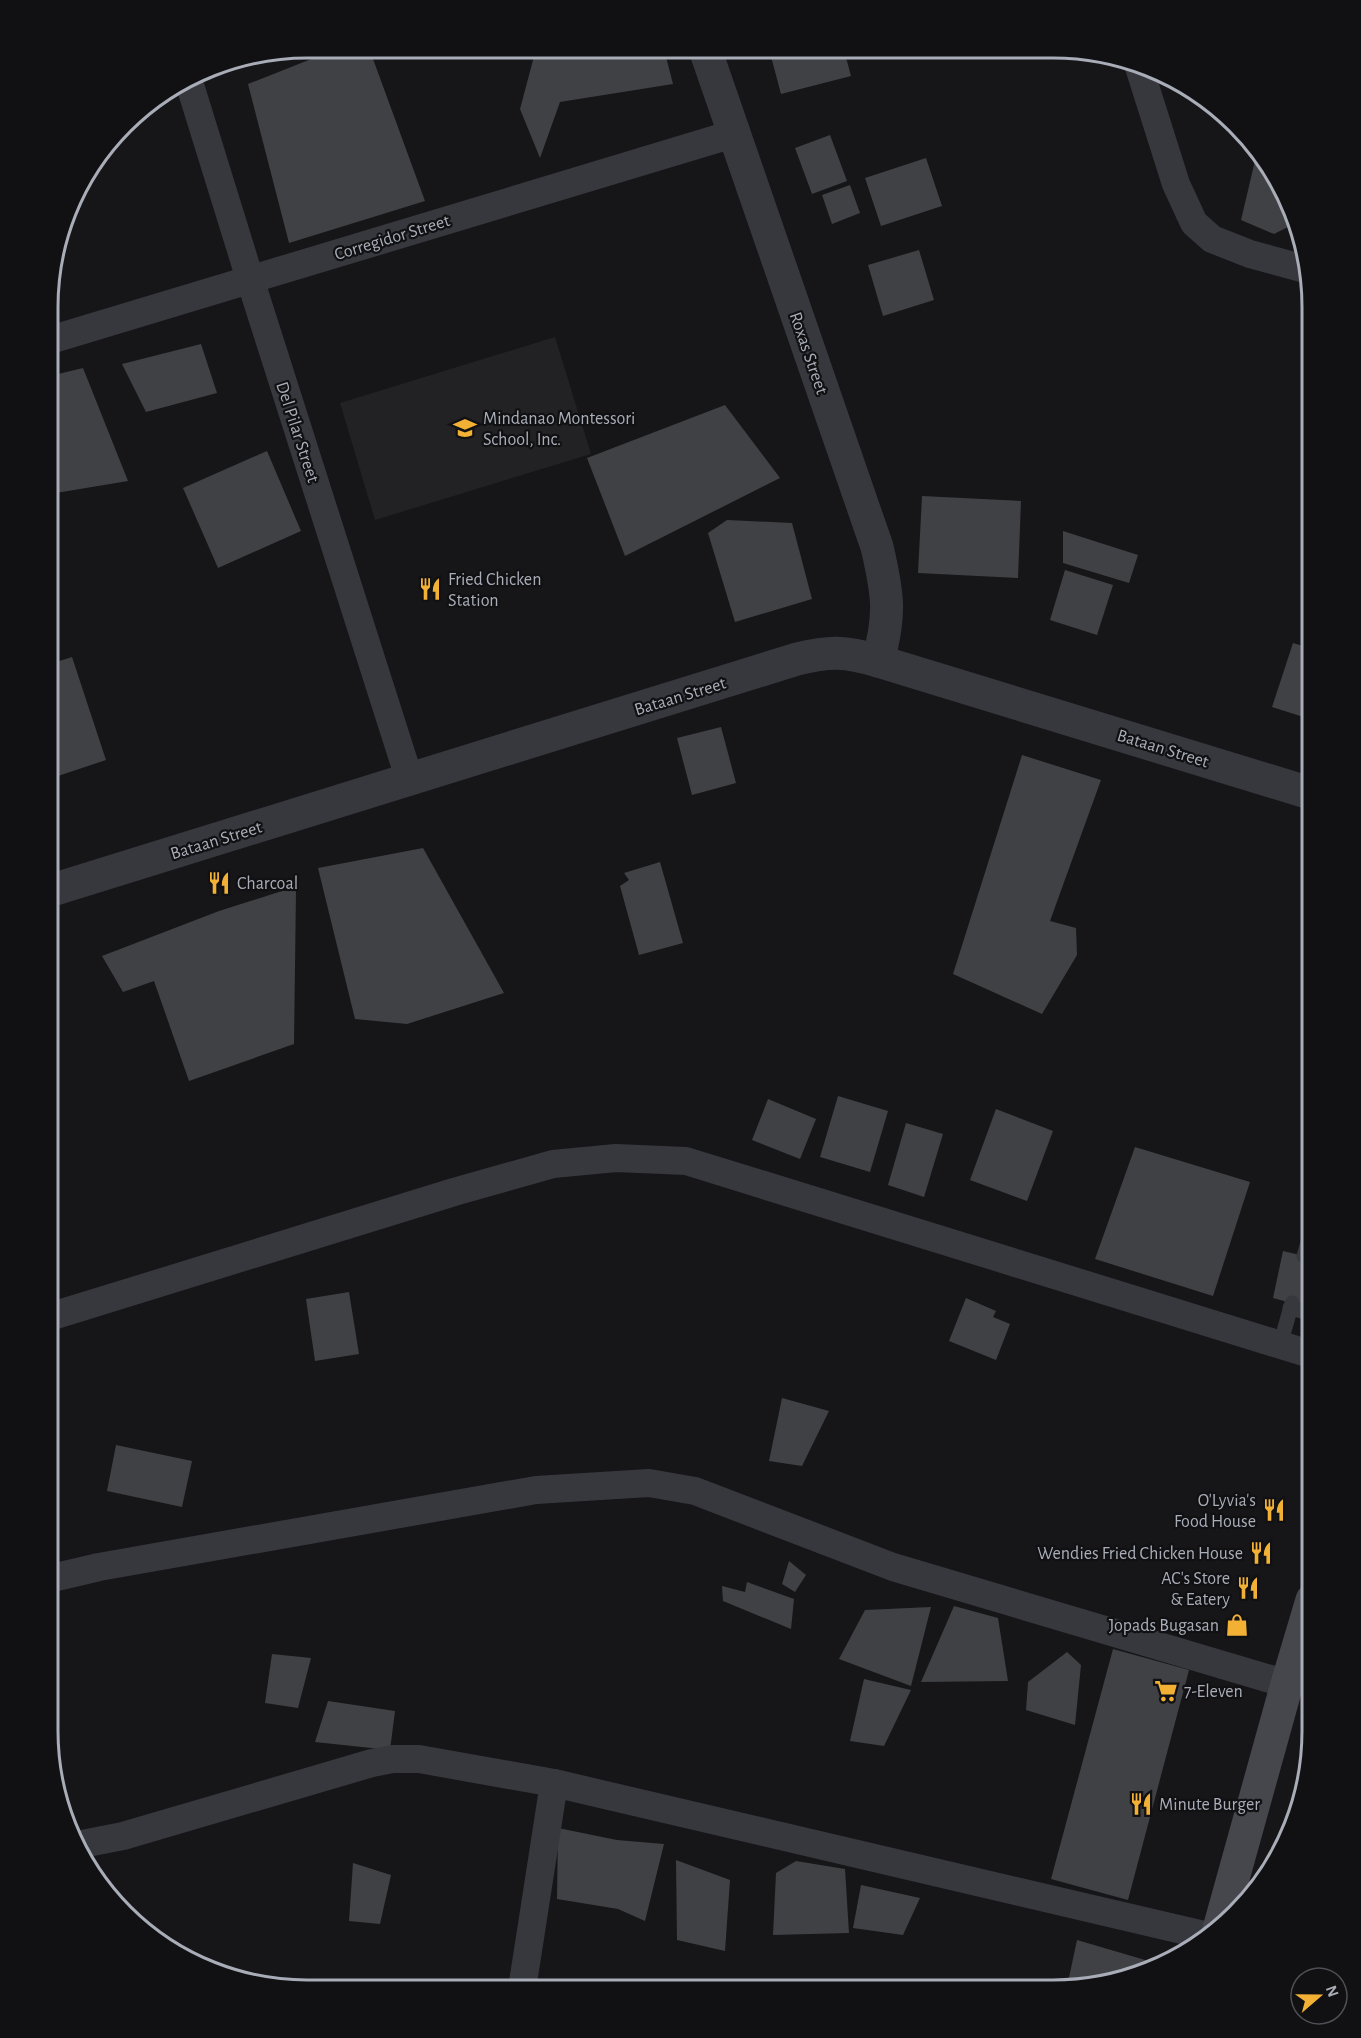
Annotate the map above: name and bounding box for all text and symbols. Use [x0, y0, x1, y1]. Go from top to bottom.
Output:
street label: Corregidor Street [332, 212, 452, 264]
street label: Roxas Street [786, 310, 831, 397]
street label: Del Pilar Street [272, 380, 322, 485]
place label: Mindanao Montessori School, Inc. [483, 410, 635, 449]
school or university icon: Mindanao Montessori School, Inc. [452, 415, 478, 441]
place label: Fried Chicken Station [448, 571, 541, 610]
restaurant icon: Fried Chicken Station [417, 576, 443, 602]
street label: Bataan Street [632, 674, 728, 719]
street label: Bataan Street [1115, 726, 1211, 771]
street label: Bataan Street [168, 818, 264, 863]
restaurant icon: Charcoal [206, 870, 232, 896]
place label: Charcoal [237, 875, 298, 893]
place label: O'Lyvia's Food House [1174, 1492, 1256, 1531]
restaurant icon: O'Lyvia's Food House [1261, 1497, 1287, 1523]
restaurant icon: Wendies Fried Chicken House [1248, 1540, 1274, 1566]
place label: Wendies Fried Chicken House [1037, 1545, 1243, 1563]
place label: AC's Store & Eatery [1161, 1570, 1230, 1609]
restaurant icon: AC's Store & Eatery [1235, 1575, 1261, 1601]
shop icon: Jopads Bugasan [1224, 1612, 1250, 1638]
place label: Jopads Bugasan [1109, 1617, 1219, 1635]
supermarket icon: 7-Eleven [1153, 1678, 1179, 1704]
place label: 7-Eleven [1184, 1683, 1243, 1701]
restaurant icon: Minute Burger [1128, 1791, 1154, 1817]
place label: Minute Burger [1159, 1796, 1260, 1814]
north arrow [1289, 1966, 1349, 2026]
text: N [1323, 1983, 1342, 1999]

